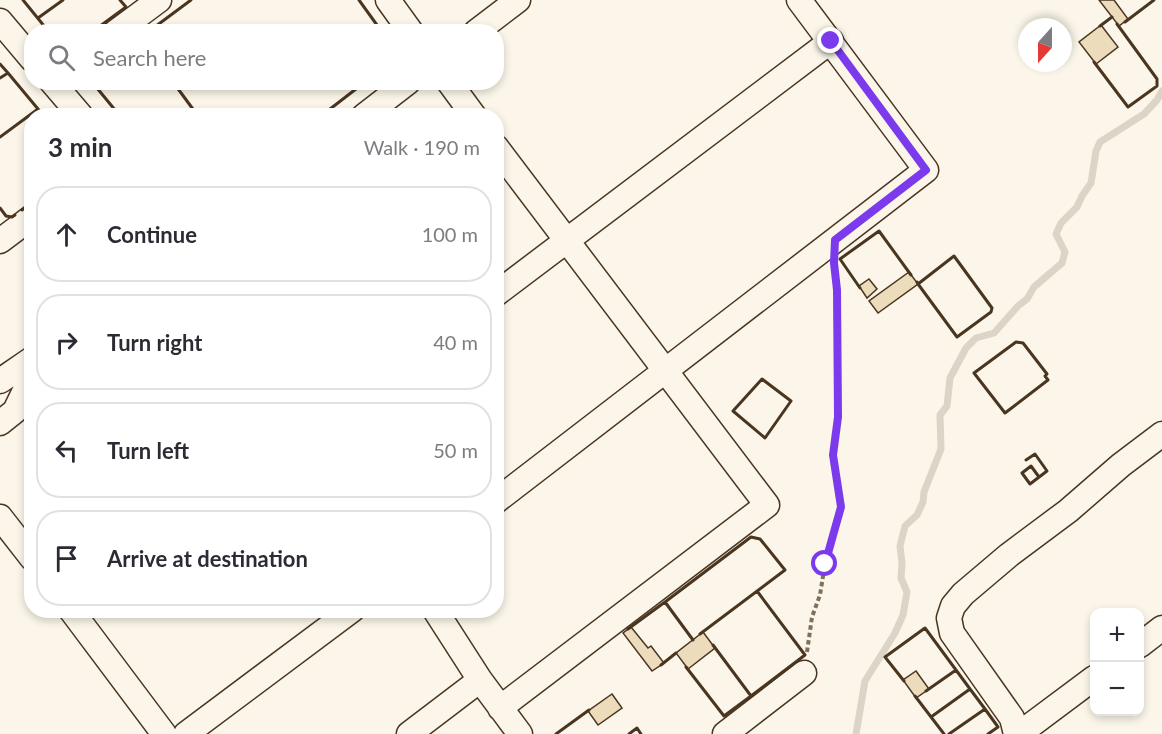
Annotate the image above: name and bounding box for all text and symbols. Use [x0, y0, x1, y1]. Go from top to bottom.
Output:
north arrow [1018, 18, 1072, 72]
search box [24, 24, 504, 90]
route end [817, 27, 843, 53]
icon: search [45, 41, 78, 74]
text: Search here [93, 44, 206, 71]
text: 3 min [48, 131, 112, 163]
text: Walk · 190 m [364, 135, 480, 159]
icon: ahead [50, 218, 83, 251]
text: Continue [107, 221, 197, 248]
text: 100 m [422, 222, 478, 246]
icon: right [50, 326, 83, 359]
text: Turn right [107, 329, 202, 356]
text: 40 m [433, 330, 478, 354]
icon: left [50, 434, 83, 467]
text: Turn left [107, 437, 189, 464]
text: 50 m [433, 438, 478, 462]
icon: arrive [50, 542, 83, 575]
text: Arrive at destination [107, 545, 308, 572]
route start [811, 550, 837, 576]
map controls [1090, 608, 1144, 716]
button: + [1090, 608, 1144, 662]
button: − [1090, 662, 1144, 716]

